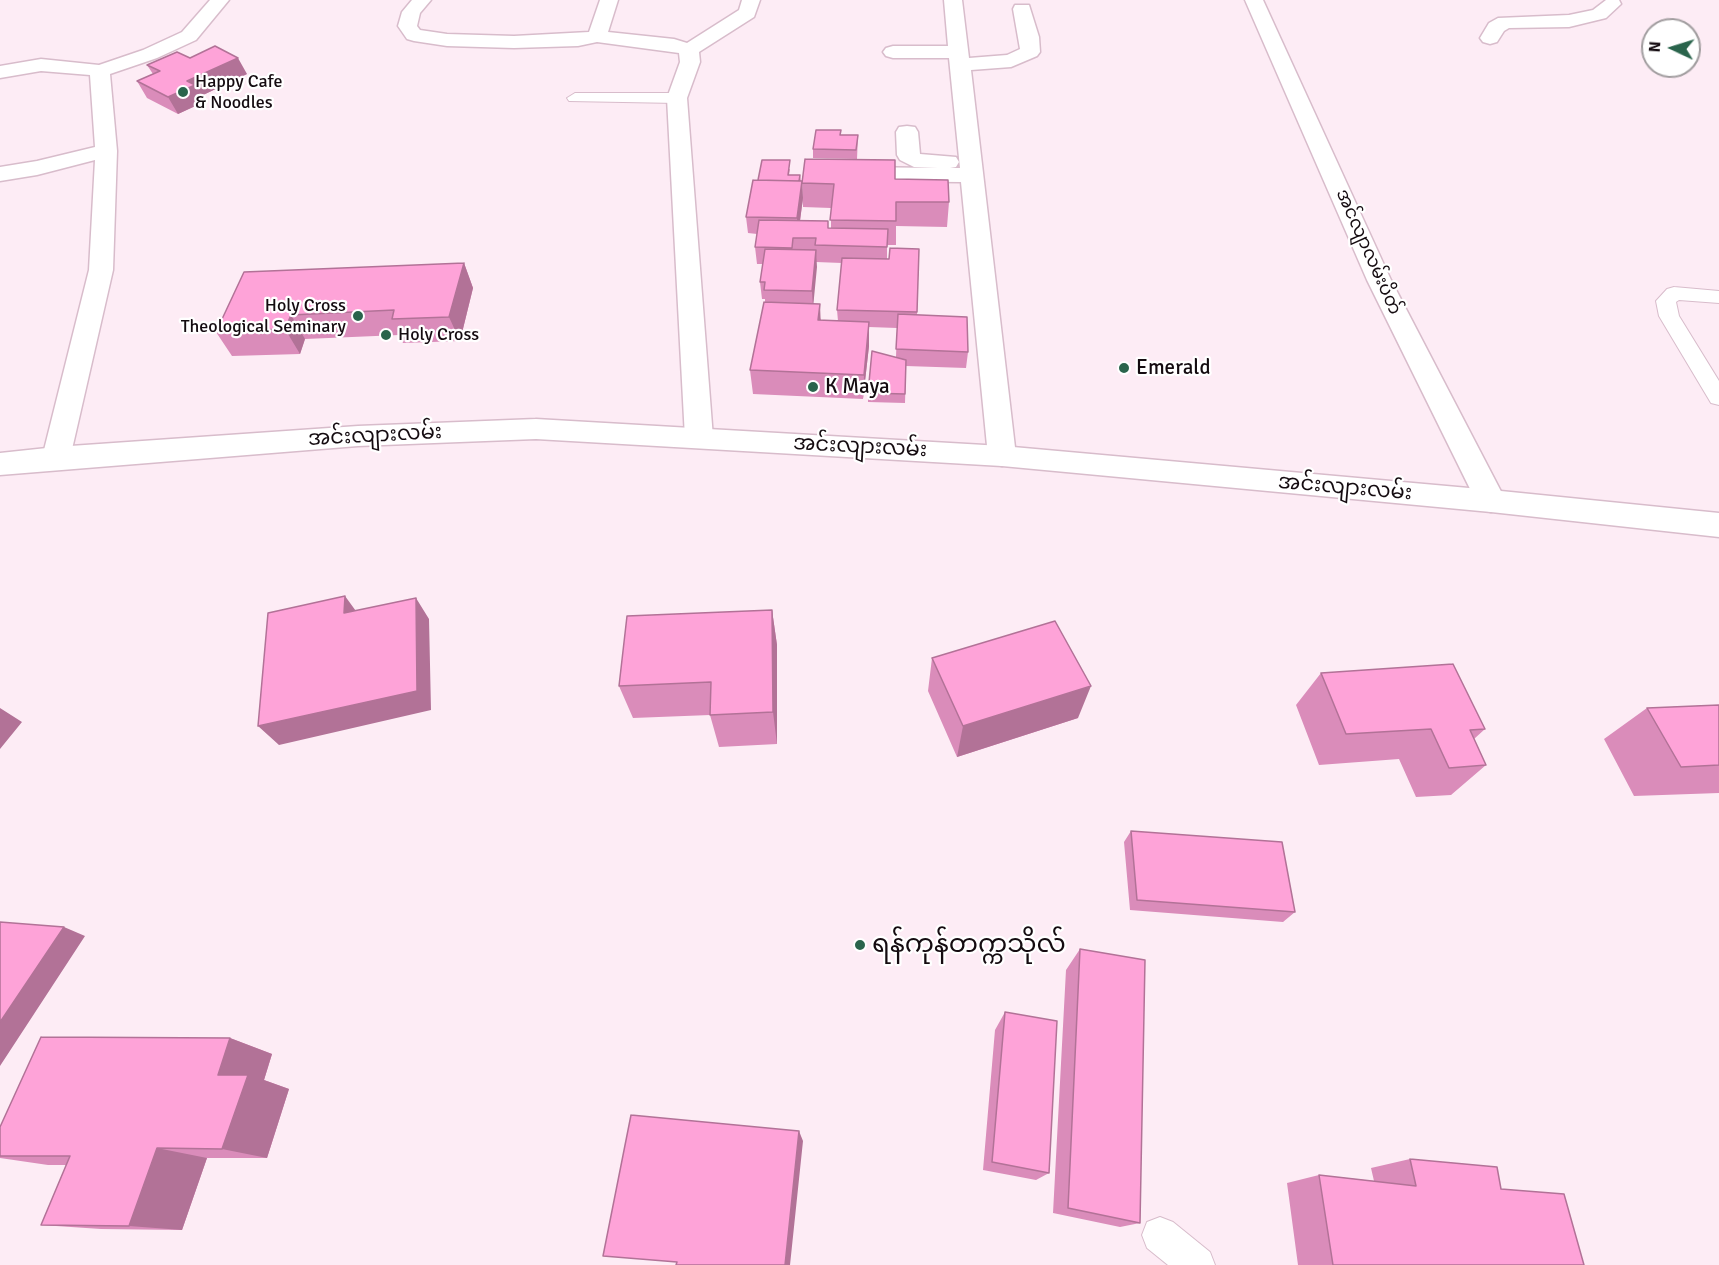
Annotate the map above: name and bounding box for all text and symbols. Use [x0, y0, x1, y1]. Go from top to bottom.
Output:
north arrow [1641, 18, 1701, 78]
text: N [1645, 41, 1665, 53]
place label: Happy Cafe & Noodles [195, 71, 282, 113]
marker: Happy Cafe & Noodles [176, 85, 190, 99]
street label: အင်လျာလမ်းပိတ် [1331, 186, 1405, 318]
place label: Holy Cross Theological Seminary [181, 295, 346, 338]
marker: Holy Cross Theological Seminary [351, 309, 365, 323]
place label: Holy Cross [398, 324, 479, 346]
marker: Holy Cross [379, 328, 393, 342]
place label: Emerald [1136, 355, 1211, 381]
marker: Emerald [1117, 361, 1131, 375]
place label: K Maya [825, 374, 890, 400]
marker: K Maya [806, 380, 820, 394]
street label: အင်းလျားလမ်း [307, 420, 443, 452]
street label: အင်းလျားလမ်း [792, 431, 928, 463]
street label: အင်းလျားလမ်း [1277, 470, 1413, 506]
place label: ရန်ကုန်တက္ကသိုလ် [872, 929, 1066, 961]
marker: ရန်ကုန်တက္ကသိုလ် [853, 938, 867, 952]

